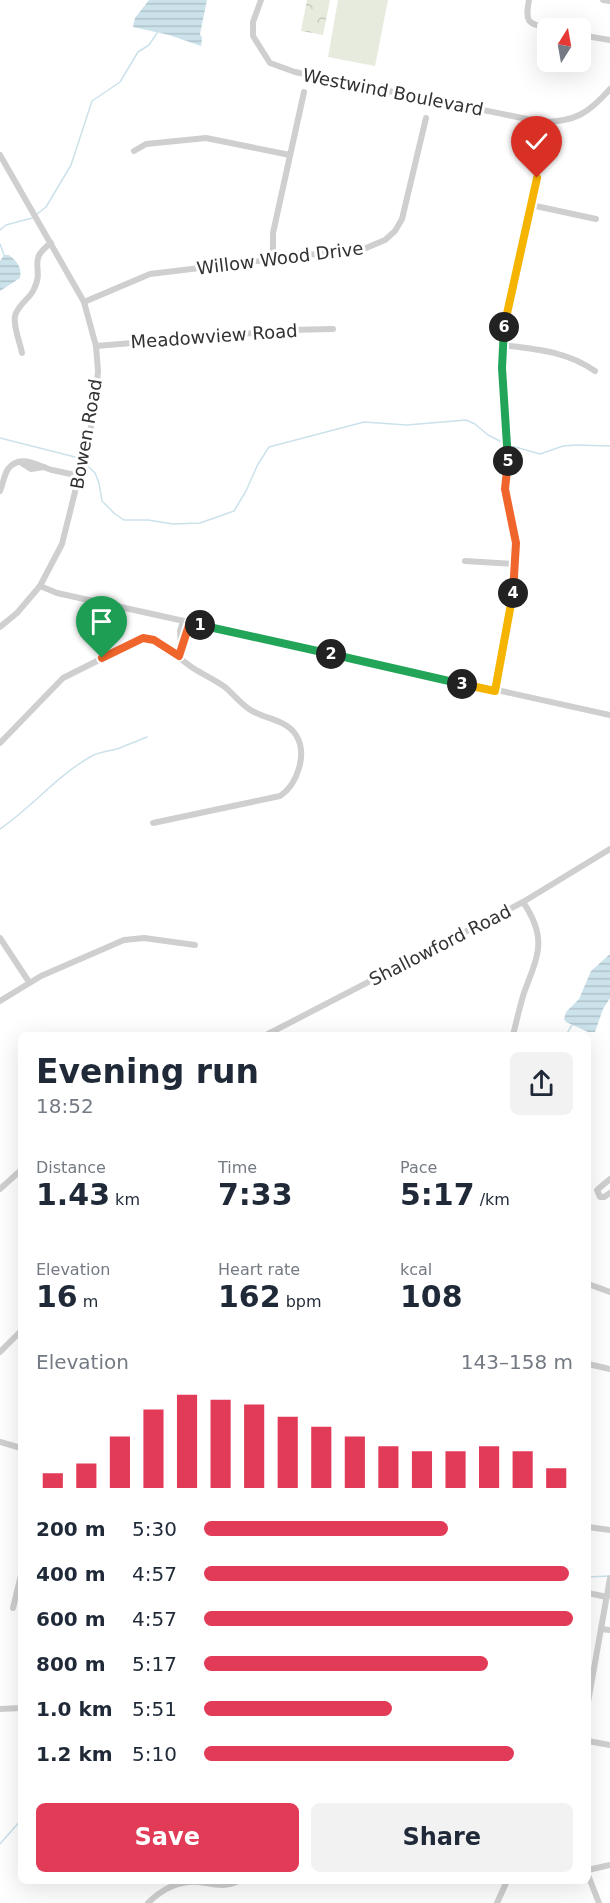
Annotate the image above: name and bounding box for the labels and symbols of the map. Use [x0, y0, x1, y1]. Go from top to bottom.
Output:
north arrow [537, 18, 591, 72]
street label: Westwind Boulevard [301, 64, 485, 120]
pin [511, 116, 562, 178]
street label: Willow Wood Drive [195, 237, 365, 279]
pin: 6 [489, 312, 519, 342]
street label: Meadowview Road [130, 320, 298, 352]
street label: Bowen Road [66, 377, 106, 491]
pin: 5 [493, 446, 523, 476]
pin: 4 [498, 578, 528, 608]
pin [76, 596, 127, 658]
pin: 1 [185, 610, 215, 640]
pin: 2 [316, 639, 346, 669]
pin: 3 [447, 669, 477, 699]
street label: Shallowford Road [366, 900, 514, 990]

